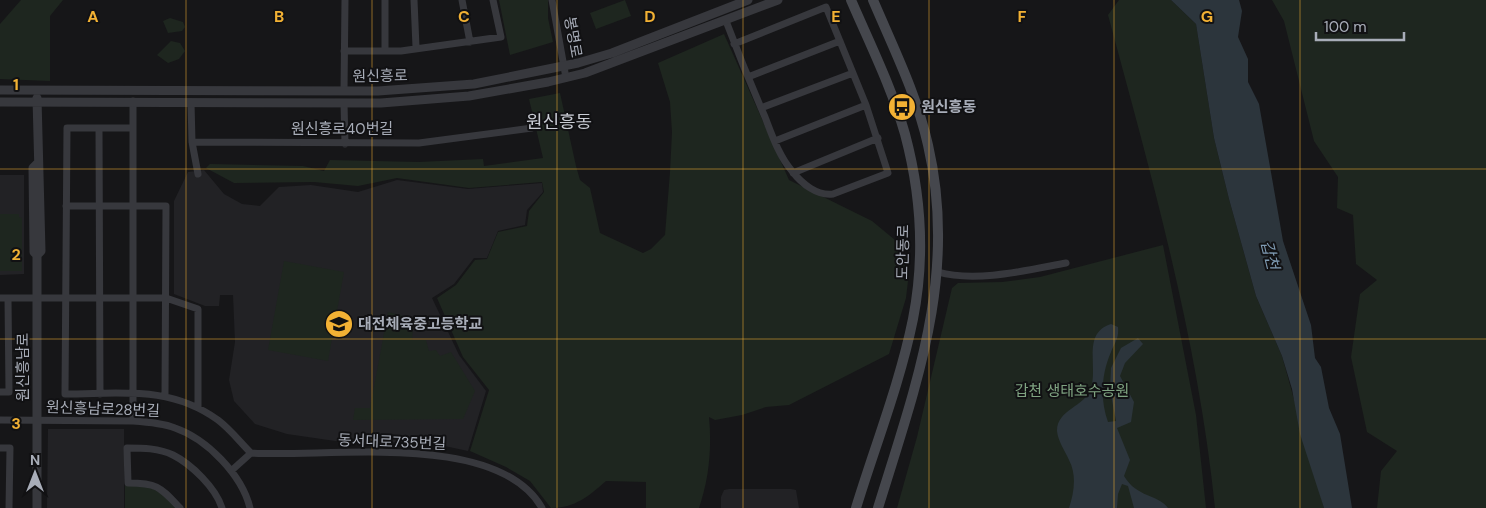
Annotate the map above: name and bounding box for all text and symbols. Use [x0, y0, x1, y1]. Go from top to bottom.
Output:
text: A [87, 6, 99, 27]
text: B [274, 6, 284, 27]
text: C [458, 6, 470, 27]
text: D [644, 6, 656, 27]
text: E [831, 6, 841, 27]
text: F [1018, 6, 1027, 27]
text: G [1201, 6, 1213, 27]
scale bar [1316, 10, 1404, 42]
street label: 봉명로 [560, 15, 586, 59]
text: 100 m [1324, 17, 1367, 37]
street label: 원신흥로 [352, 66, 408, 86]
text: 1 [13, 74, 19, 95]
bus stop icon: 원신흥동 [887, 92, 917, 122]
place label: 원신흥동 [921, 97, 976, 117]
district label: 원신흥동 [526, 110, 592, 134]
street label: 원신흥로40번길 [291, 119, 393, 139]
street label: 도안동로 [893, 224, 913, 280]
water label: 갑천 [1256, 238, 1284, 274]
text: 2 [11, 244, 21, 265]
school or university icon: 대전체육중고등학교 [324, 309, 354, 339]
place label: 대전체육중고등학교 [358, 314, 482, 334]
street label: 원신흥남로 [13, 332, 33, 402]
park label: 갑천 생태호수공원 [1015, 381, 1129, 401]
street label: 원신흥남로28번길 [46, 397, 160, 421]
text: 3 [11, 413, 21, 434]
street label: 동서대로735번길 [337, 430, 447, 454]
north arrow [10, 448, 60, 498]
text: N [30, 451, 40, 469]

